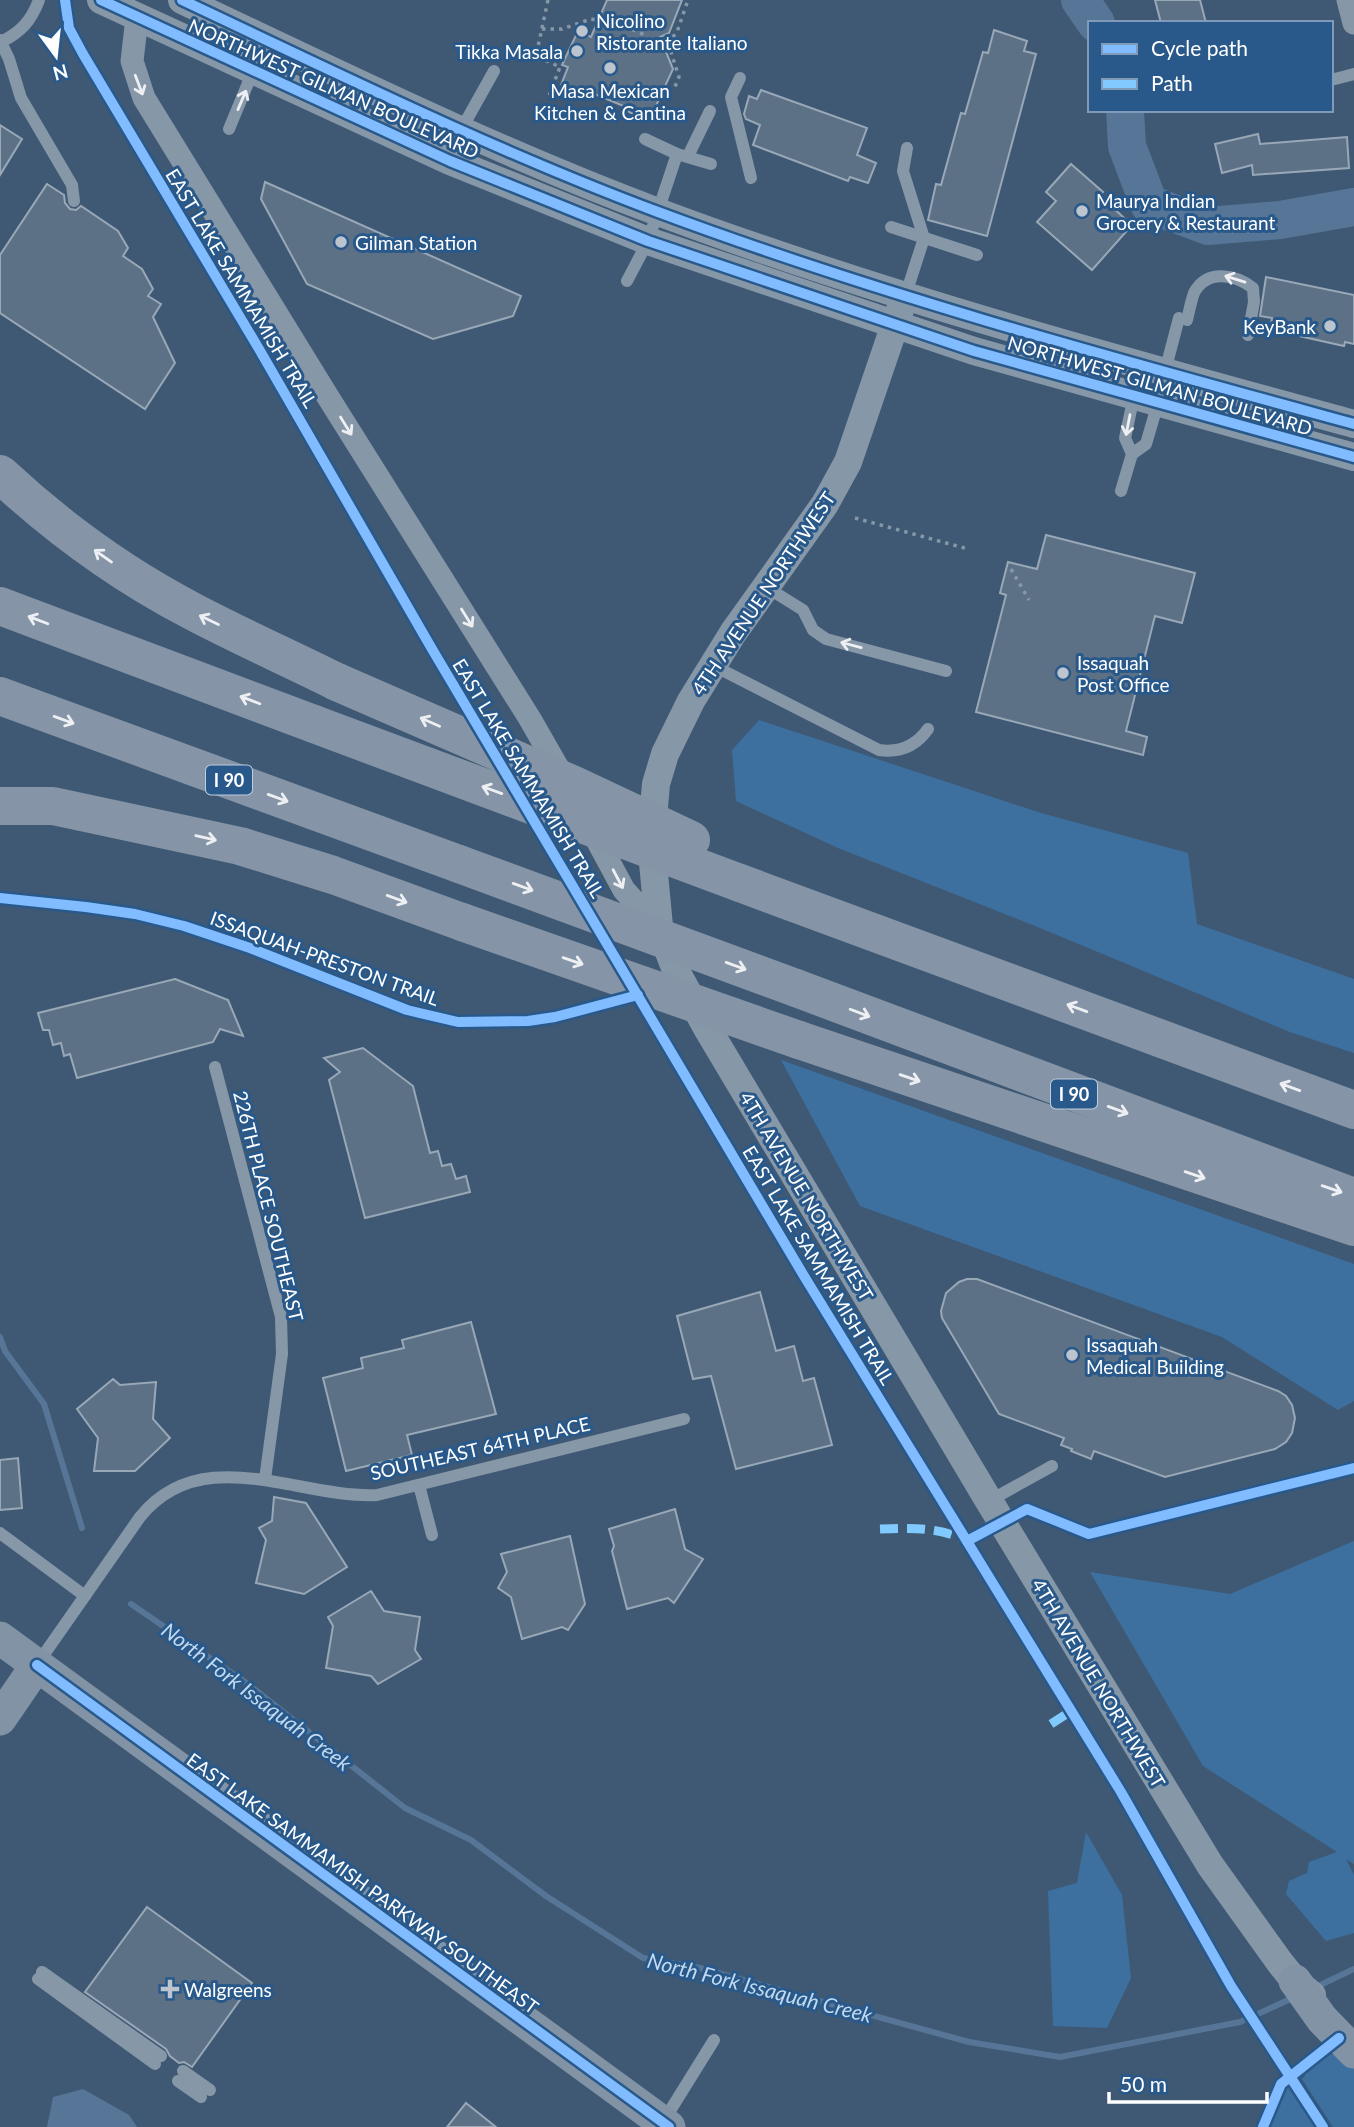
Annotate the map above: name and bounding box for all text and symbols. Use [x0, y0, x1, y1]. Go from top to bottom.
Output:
place label: Nicolino Ristorante Italiano [596, 9, 748, 54]
street label: NORTHWEST GILMAN BOULEVARD [185, 13, 483, 163]
north arrow [21, 21, 91, 91]
legend [1088, 21, 1333, 112]
marker: Nicolino Ristorante Italiano [574, 23, 590, 39]
text: Cycle path [1151, 35, 1248, 60]
place label: Tikka Masala [455, 40, 563, 63]
marker: Tikka Masala [569, 43, 585, 59]
text: N [50, 60, 71, 86]
marker: Masa Mexican Kitchen & Cantina [602, 60, 618, 76]
text: Path [1151, 70, 1193, 95]
one-way arrow [134, 73, 146, 95]
place label: Masa Mexican Kitchen & Cantina [534, 79, 686, 124]
one-way arrow [236, 90, 249, 111]
street label: EAST LAKE SAMMAMISH TRAIL [161, 164, 323, 412]
place label: Maurya Indian Grocery & Restaurant [1096, 189, 1276, 234]
marker: Maurya Indian Grocery & Restaurant [1074, 203, 1090, 219]
place label: Gilman Station [355, 231, 477, 254]
marker: Gilman Station [333, 234, 349, 250]
one-way arrow [1224, 272, 1246, 285]
place label: KeyBank [1243, 315, 1316, 338]
marker: KeyBank [1322, 318, 1338, 334]
street label: NORTHWEST GILMAN BOULEVARD [1005, 330, 1315, 440]
one-way arrow [1120, 413, 1134, 436]
one-way arrow [339, 415, 353, 435]
street label: 4TH AVENUE NORTHWEST [686, 487, 840, 699]
one-way arrow [94, 549, 113, 563]
one-way arrow [460, 608, 474, 628]
one-way arrow [199, 612, 220, 626]
one-way arrow [27, 613, 49, 625]
one-way arrow [840, 638, 862, 651]
place label: Issaquah Post Office [1077, 651, 1170, 696]
street label: EAST LAKE SAMMAMISH TRAIL [448, 654, 610, 902]
marker: Issaquah Post Office [1055, 665, 1071, 681]
one-way arrow [240, 693, 262, 705]
one-way arrow [53, 715, 75, 727]
one-way arrow [420, 715, 441, 728]
road number: I 90 [206, 766, 252, 794]
one-way arrow [482, 783, 504, 796]
one-way arrow [266, 793, 288, 805]
one-way arrow [195, 832, 217, 845]
one-way arrow [611, 868, 625, 888]
one-way arrow [511, 882, 533, 895]
one-way arrow [385, 894, 407, 906]
street label: ISSAQUAH-PRESTON TRAIL [207, 906, 443, 1010]
one-way arrow [561, 956, 583, 968]
one-way arrow [725, 961, 747, 973]
one-way arrow [1066, 1000, 1088, 1013]
one-way arrow [848, 1007, 870, 1020]
one-way arrow [899, 1073, 921, 1085]
road number: I 90 [1051, 1079, 1097, 1108]
one-way arrow [1279, 1080, 1301, 1092]
street label: 4TH AVENUE NORTHWEST [735, 1087, 879, 1305]
street label: 226TH PLACE SOUTHEAST [229, 1089, 309, 1323]
one-way arrow [1107, 1105, 1129, 1117]
street label: EAST LAKE SAMMAMISH TRAIL [738, 1141, 900, 1389]
one-way arrow [1184, 1170, 1206, 1182]
one-way arrow [1320, 1184, 1342, 1196]
place label: Issaquah Medical Building [1086, 1333, 1224, 1378]
marker: Issaquah Medical Building [1064, 1347, 1080, 1363]
street label: SOUTHEAST 64TH PLACE [368, 1412, 592, 1484]
street label: 4TH AVENUE NORTHWEST [1027, 1574, 1171, 1792]
water label: North Fork Issaquah Creek [157, 1617, 357, 1776]
street label: EAST LAKE SAMMAMISH PARKWAY SOUTHEAST [183, 1748, 543, 2018]
water label: North Fork Issaquah Creek [645, 1947, 876, 2027]
place label: Walgreens [184, 1978, 272, 2001]
marker: Walgreens [162, 1981, 178, 1997]
scale bar [1109, 2060, 1266, 2104]
text: 50 m [1120, 2071, 1167, 2096]

